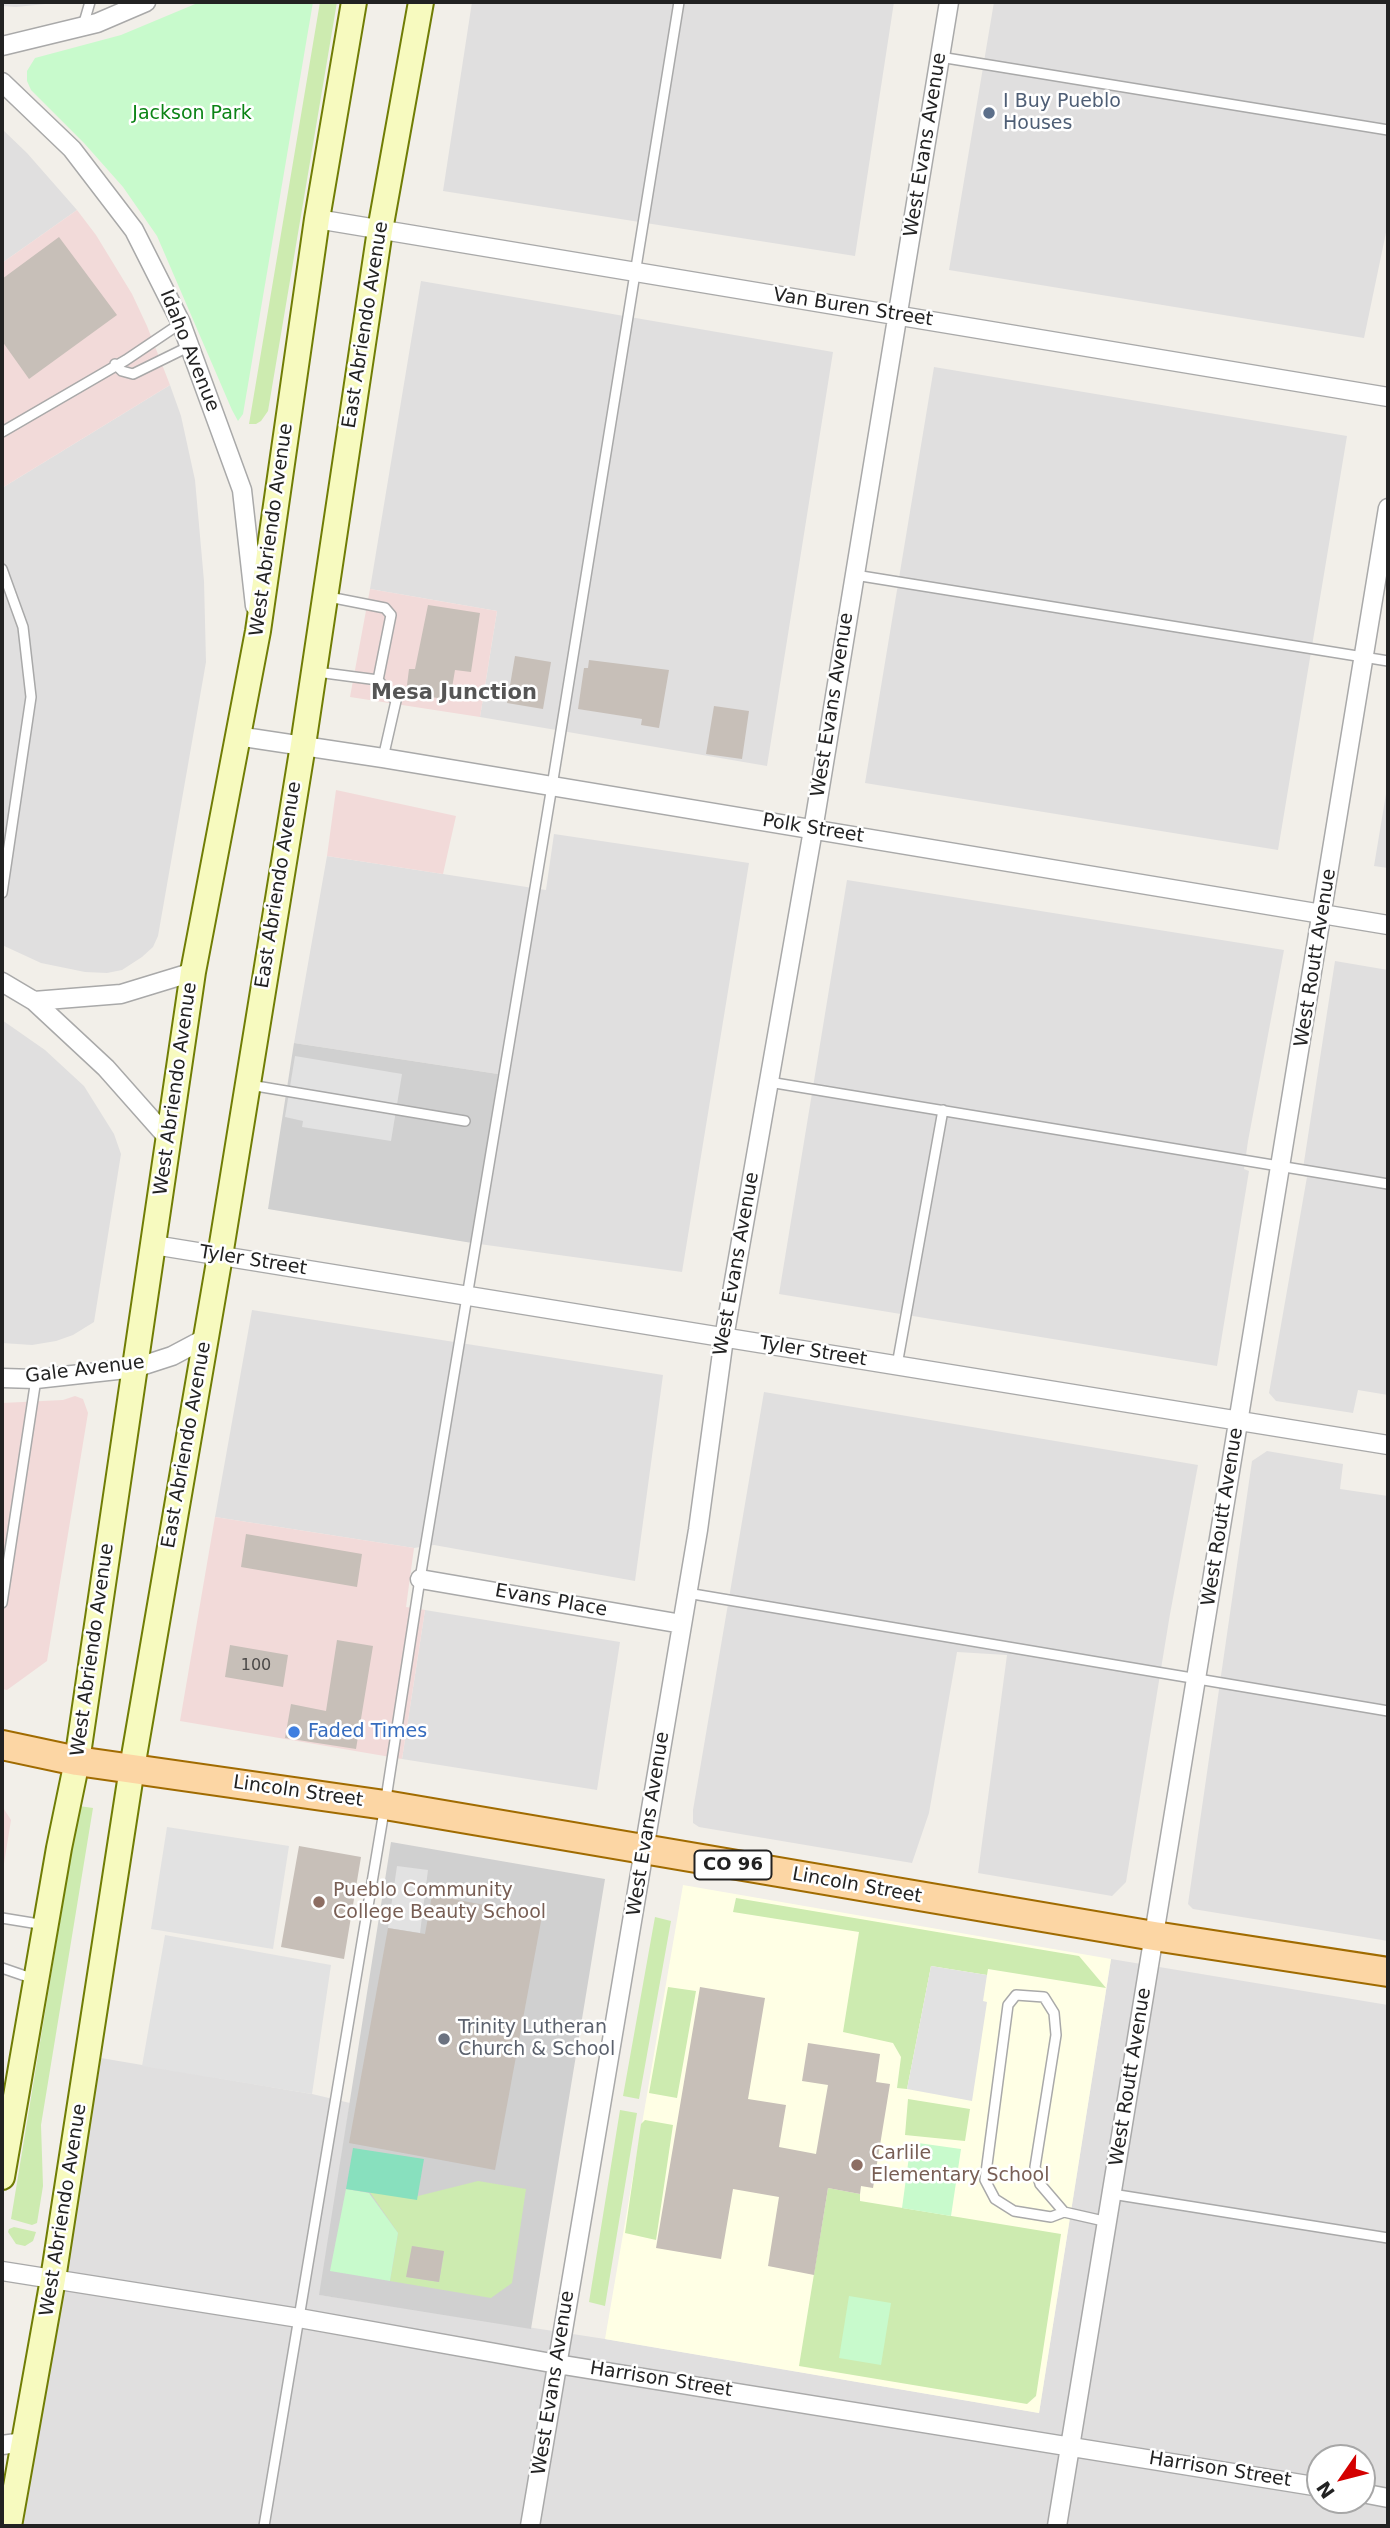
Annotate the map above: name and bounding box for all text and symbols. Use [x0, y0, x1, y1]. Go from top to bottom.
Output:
street label: West Evans Avenue [900, 51, 952, 239]
place label: I Buy Pueblo Houses [1003, 91, 1121, 135]
park label: Jackson Park [132, 103, 252, 125]
marker: I Buy Pueblo Houses [981, 105, 997, 121]
street label: East Abriendo Avenue [338, 220, 394, 430]
street label: Van Buren Street [772, 284, 934, 332]
street label: Idaho Avenue [154, 287, 224, 415]
street label: West Abriendo Avenue [246, 422, 298, 638]
street label: West Evans Avenue [807, 611, 859, 799]
district label: Mesa Junction [371, 681, 537, 707]
street label: East Abriendo Avenue [251, 780, 307, 990]
street label: Polk Street [761, 810, 865, 848]
street label: West Routt Avenue [1291, 867, 1341, 1049]
street label: West Abriendo Avenue [150, 981, 202, 1197]
street label: West Evans Avenue [710, 1170, 764, 1358]
street label: Tyler Street [198, 1241, 308, 1281]
street label: Tyler Street [758, 1332, 868, 1372]
street label: East Abriendo Avenue [158, 1340, 216, 1550]
street label: Gale Avenue [24, 1351, 146, 1389]
street label: West Routt Avenue [1198, 1426, 1248, 1608]
street label: West Abriendo Avenue [67, 1542, 119, 1758]
street label: Evans Place [493, 1580, 609, 1622]
house number: 100 [241, 1656, 271, 1676]
place label: Faded Times [308, 1721, 427, 1743]
marker: Faded Times [286, 1724, 302, 1740]
street label: West Evans Avenue [623, 1730, 675, 1918]
street label: Lincoln Street [232, 1772, 364, 1812]
road number: CO 96 [694, 1851, 772, 1880]
street label: Lincoln Street [790, 1863, 924, 1909]
place label: Pueblo Community College Beauty School [333, 1880, 546, 1924]
marker: Pueblo Community College Beauty School [311, 1894, 327, 1910]
street label: West Routt Avenue [1106, 1986, 1156, 2168]
place label: Trinity Lutheran Church & School [458, 2017, 615, 2061]
marker: Trinity Lutheran Church & School [436, 2031, 452, 2047]
street label: West Abriendo Avenue [36, 2102, 92, 2318]
place label: Carlile Elementary School [871, 2143, 1049, 2187]
marker: Carlile Elementary School [849, 2157, 865, 2173]
street label: West Evans Avenue [528, 2289, 580, 2477]
street label: Harrison Street [588, 2357, 734, 2403]
north arrow [1306, 2444, 1376, 2514]
street label: Harrison Street [1147, 2447, 1293, 2493]
text: N [1312, 2477, 1339, 2503]

